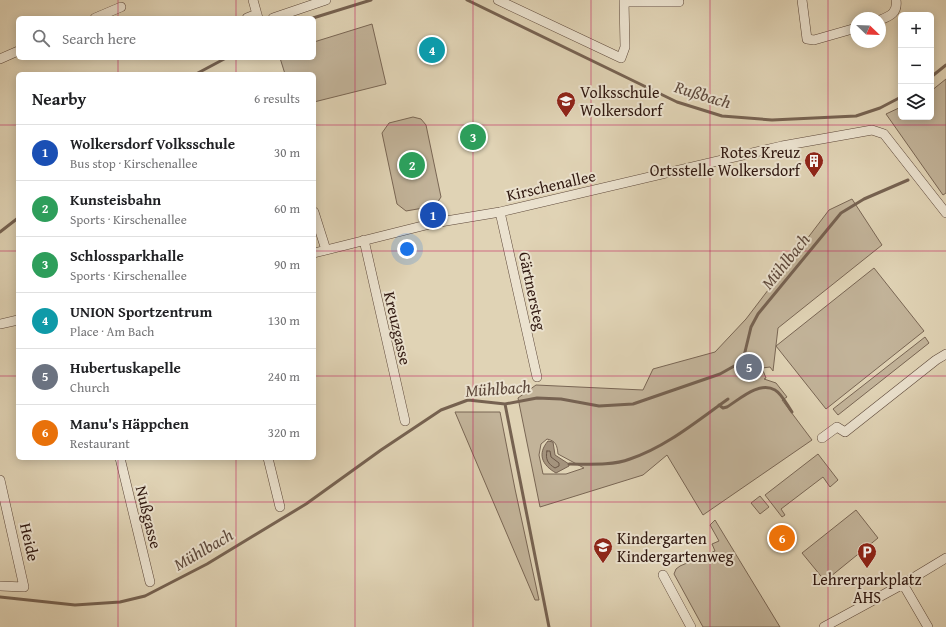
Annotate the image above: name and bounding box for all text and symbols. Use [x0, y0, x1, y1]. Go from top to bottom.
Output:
north arrow [850, 12, 886, 48]
map controls [898, 12, 934, 120]
button: + [898, 12, 934, 48]
search box [16, 16, 316, 60]
icon: search [30, 27, 52, 49]
text: Search here [62, 28, 136, 49]
pin: 4 [419, 35, 445, 65]
button: − [898, 48, 934, 84]
water label: Rußbach [671, 73, 735, 114]
place label: Volksschule Wolkersdorf [580, 80, 664, 122]
button: layers [898, 84, 934, 120]
text: Nearby [32, 86, 86, 111]
text: 6 results [254, 89, 300, 108]
school or university icon: Volksschule Wolkersdorf [555, 90, 577, 118]
pin: 3 [460, 122, 486, 152]
text: Wolkersdorf Volksschule [70, 133, 235, 154]
place label: Rotes Kreuz Ortsstelle Wolkersdorf [650, 140, 802, 182]
text: 1 [42, 143, 48, 162]
text: 30 m [274, 143, 300, 162]
pin: 2 [399, 150, 425, 180]
building icon: Rotes Kreuz Ortsstelle Wolkersdorf [803, 150, 825, 178]
text: Bus stop · Kirschenallee [70, 154, 197, 173]
street label: Kirschenallee [504, 163, 598, 207]
text: Kunsteisbahn [70, 189, 161, 210]
text: 2 [42, 199, 48, 218]
text: 60 m [274, 199, 300, 218]
pin: 1 [420, 200, 446, 230]
text: Sports · Kirschenallee [70, 210, 187, 229]
water label: Mühlbach [755, 227, 816, 294]
your location [397, 239, 417, 259]
text: Schlossparkhalle [70, 245, 184, 266]
street label: Gärtnersteg [513, 249, 553, 333]
text: 3 [42, 255, 48, 274]
text: 90 m [274, 255, 300, 274]
text: Sports · Kirschenallee [70, 266, 187, 285]
street label: Kreuzgasse [378, 289, 418, 367]
text: UNION Sportzentrum [70, 301, 212, 322]
text: 4 [42, 311, 48, 330]
text: 130 m [268, 311, 300, 330]
text: Place · Am Bach [70, 322, 154, 341]
pin: 5 [736, 352, 762, 382]
text: Hubertuskapelle [70, 357, 181, 378]
text: 5 [42, 367, 48, 386]
text: 240 m [268, 367, 300, 386]
water label: Mühlbach [465, 373, 532, 403]
text: Church [70, 378, 109, 397]
text: Manu's Häppchen [70, 413, 189, 434]
text: 6 [42, 423, 48, 442]
text: 320 m [268, 423, 300, 442]
text: Restaurant [70, 434, 130, 453]
street label: Nußgasse [130, 483, 168, 551]
street label: Heide [14, 520, 46, 564]
water label: Mühlbach [168, 522, 238, 576]
pin: 6 [769, 523, 795, 553]
place label: Kindergarten Kindergartenweg [617, 526, 733, 568]
school or university icon: Kindergarten Kindergartenweg [592, 536, 614, 564]
parking icon: Lehrerparkplatz AHS [856, 541, 878, 569]
place label: Lehrerparkplatz AHS [813, 567, 922, 609]

